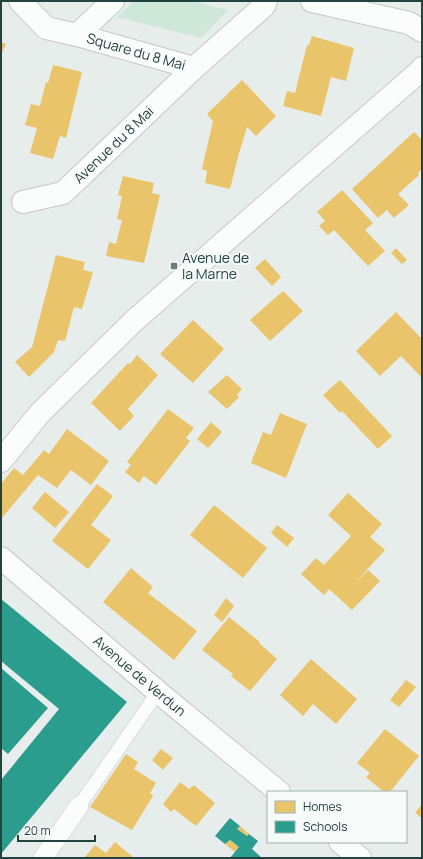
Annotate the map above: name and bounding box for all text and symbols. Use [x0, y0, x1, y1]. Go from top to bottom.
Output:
street label: Square du 8 Mai [85, 28, 188, 74]
street label: Avenue du 8 Mai [69, 102, 157, 187]
place label: Avenue de la Marne [182, 248, 249, 283]
marker: Avenue de la Marne [169, 261, 179, 271]
street label: Avenue de Verdun [90, 631, 190, 720]
legend [267, 791, 407, 843]
text: Homes [303, 798, 342, 815]
scale bar [18, 817, 95, 843]
text: Schools [303, 818, 347, 835]
text: 20 m [24, 822, 51, 839]

